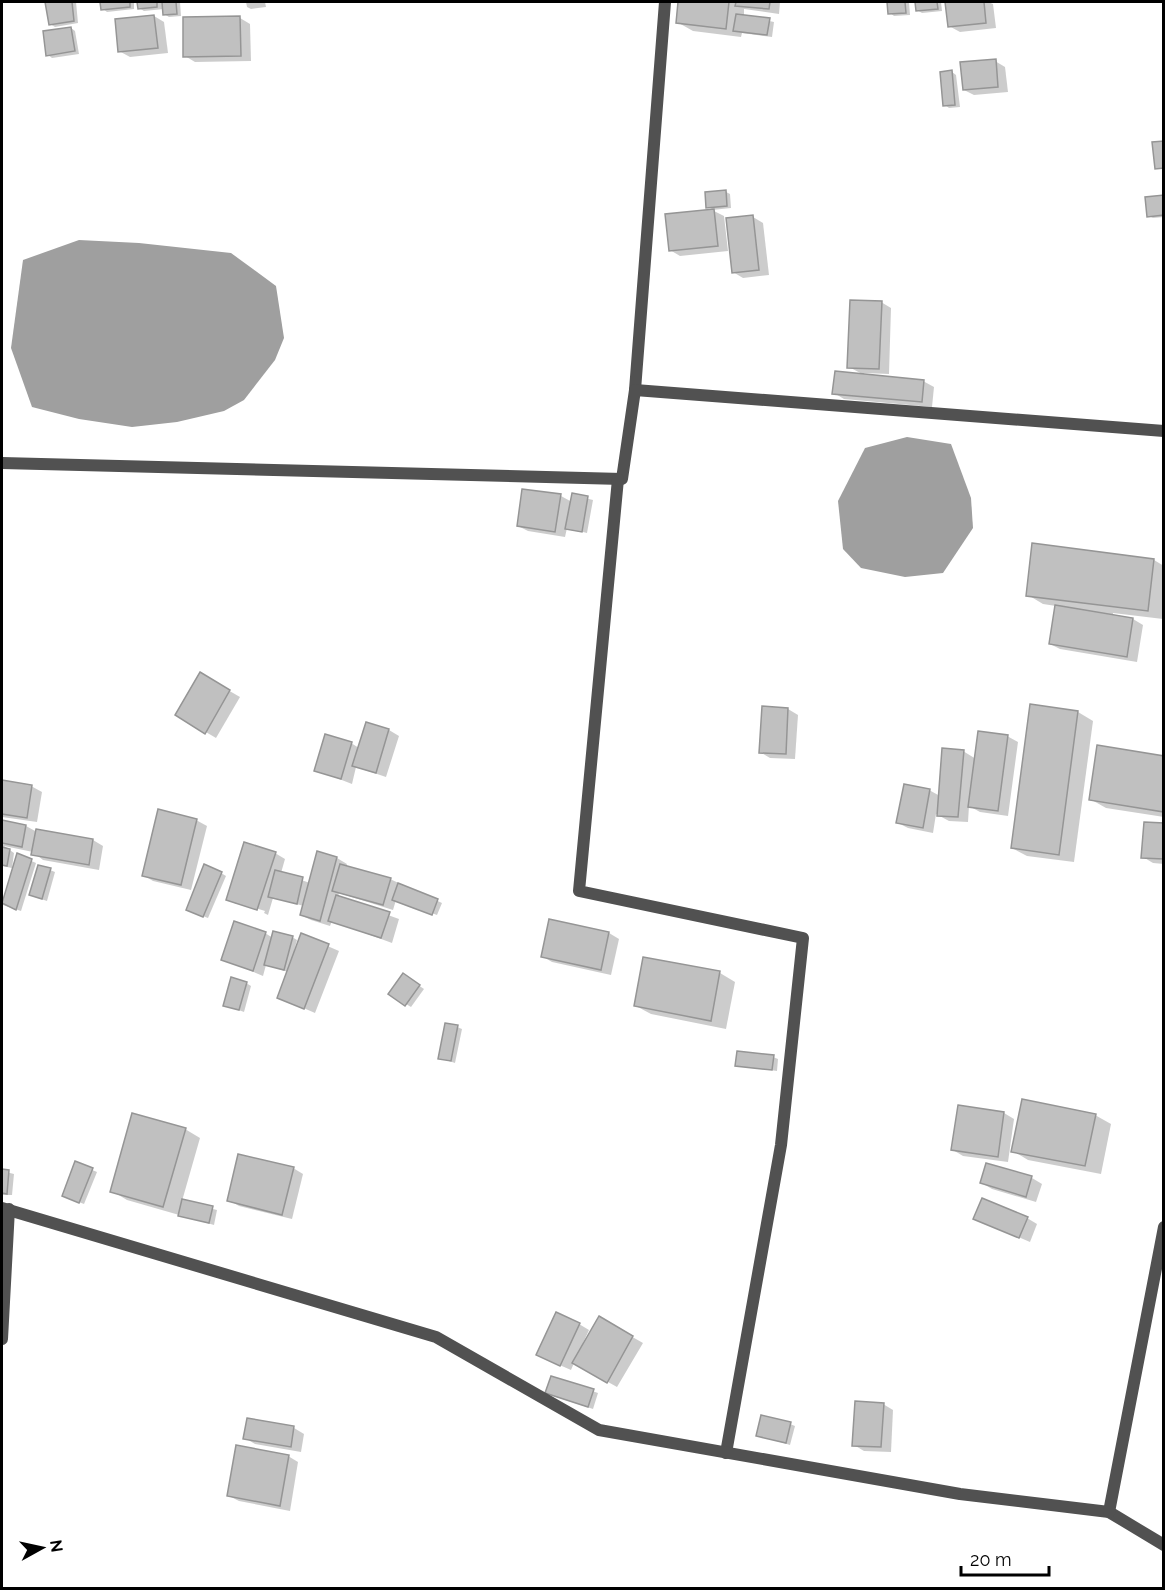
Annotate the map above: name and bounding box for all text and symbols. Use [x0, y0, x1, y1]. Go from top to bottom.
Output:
north arrow [12, 1518, 72, 1578]
text: N [46, 1539, 67, 1553]
scale bar [961, 1539, 1050, 1577]
text: 20 m [970, 1549, 1012, 1570]

